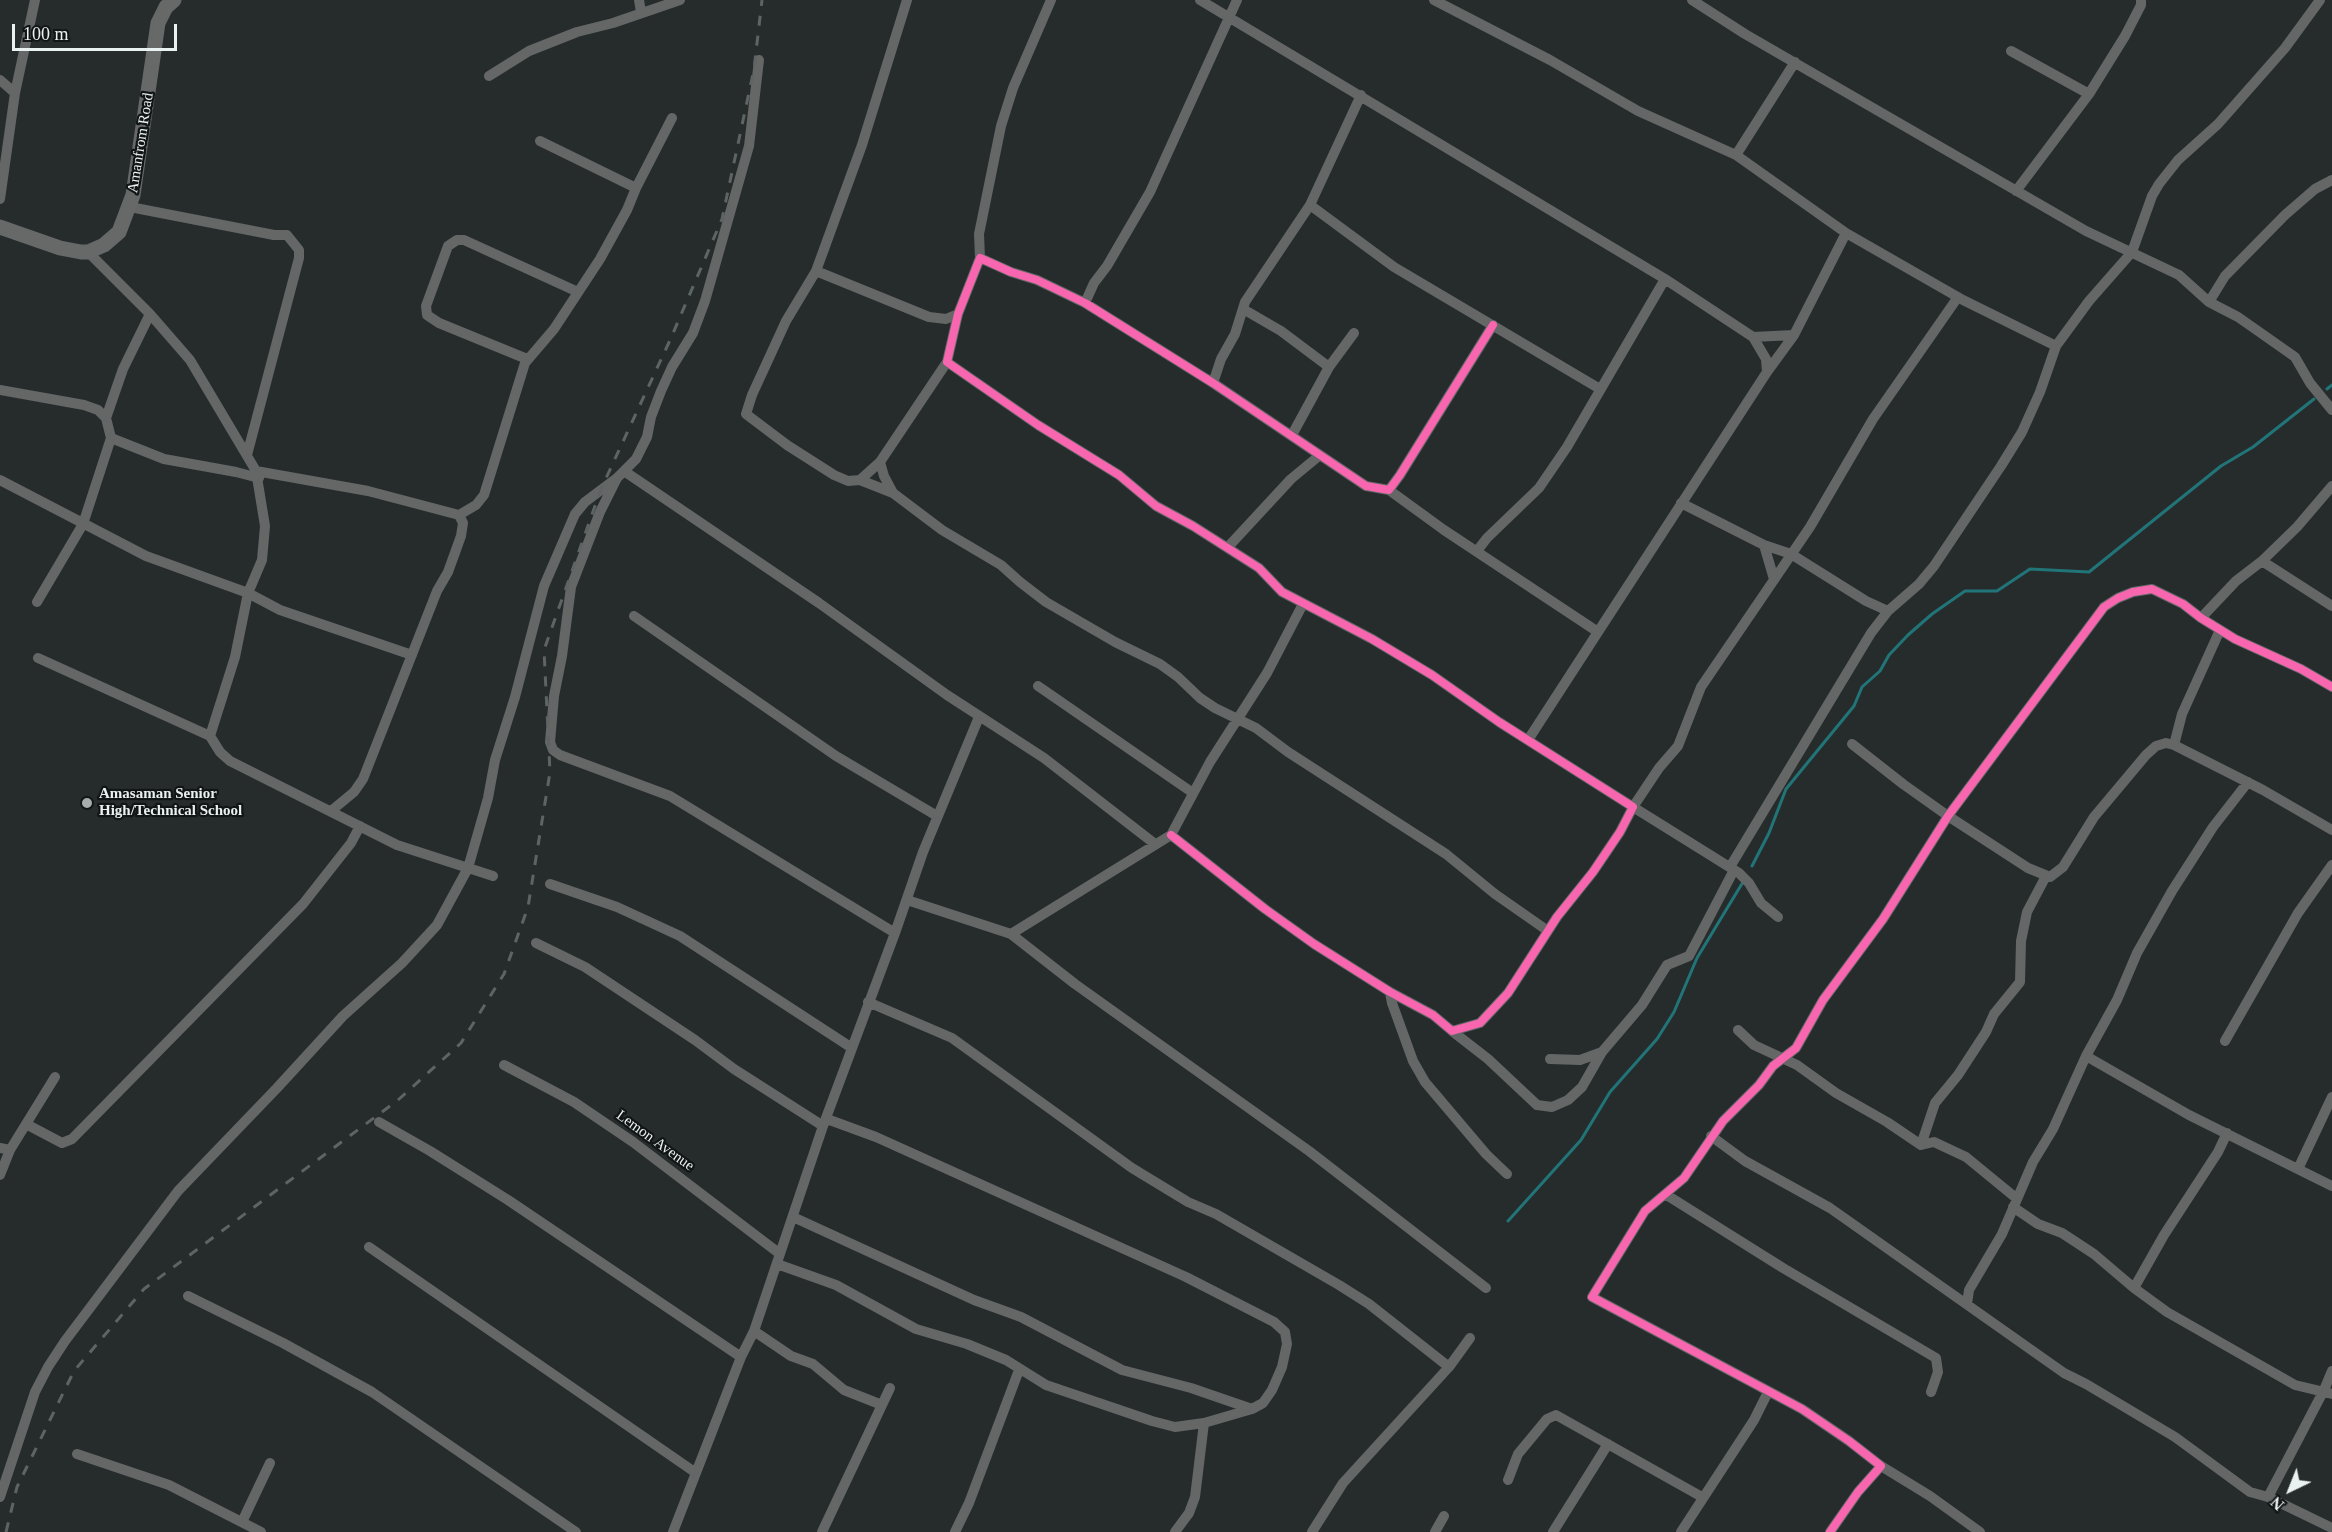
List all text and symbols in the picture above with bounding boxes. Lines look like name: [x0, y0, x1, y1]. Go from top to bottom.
scale bar: [15, 12, 180, 50]
text: 100 m: [23, 24, 69, 44]
street label: Amanfrom Road: [124, 92, 158, 194]
place label: Amasaman Senior High/Technical School: [99, 785, 242, 820]
marker: Amasaman Senior High/Technical School: [80, 796, 94, 810]
street label: Lemon Avenue: [613, 1107, 697, 1175]
north arrow: [2260, 1460, 2320, 1520]
text: N: [2267, 1493, 2287, 1514]

